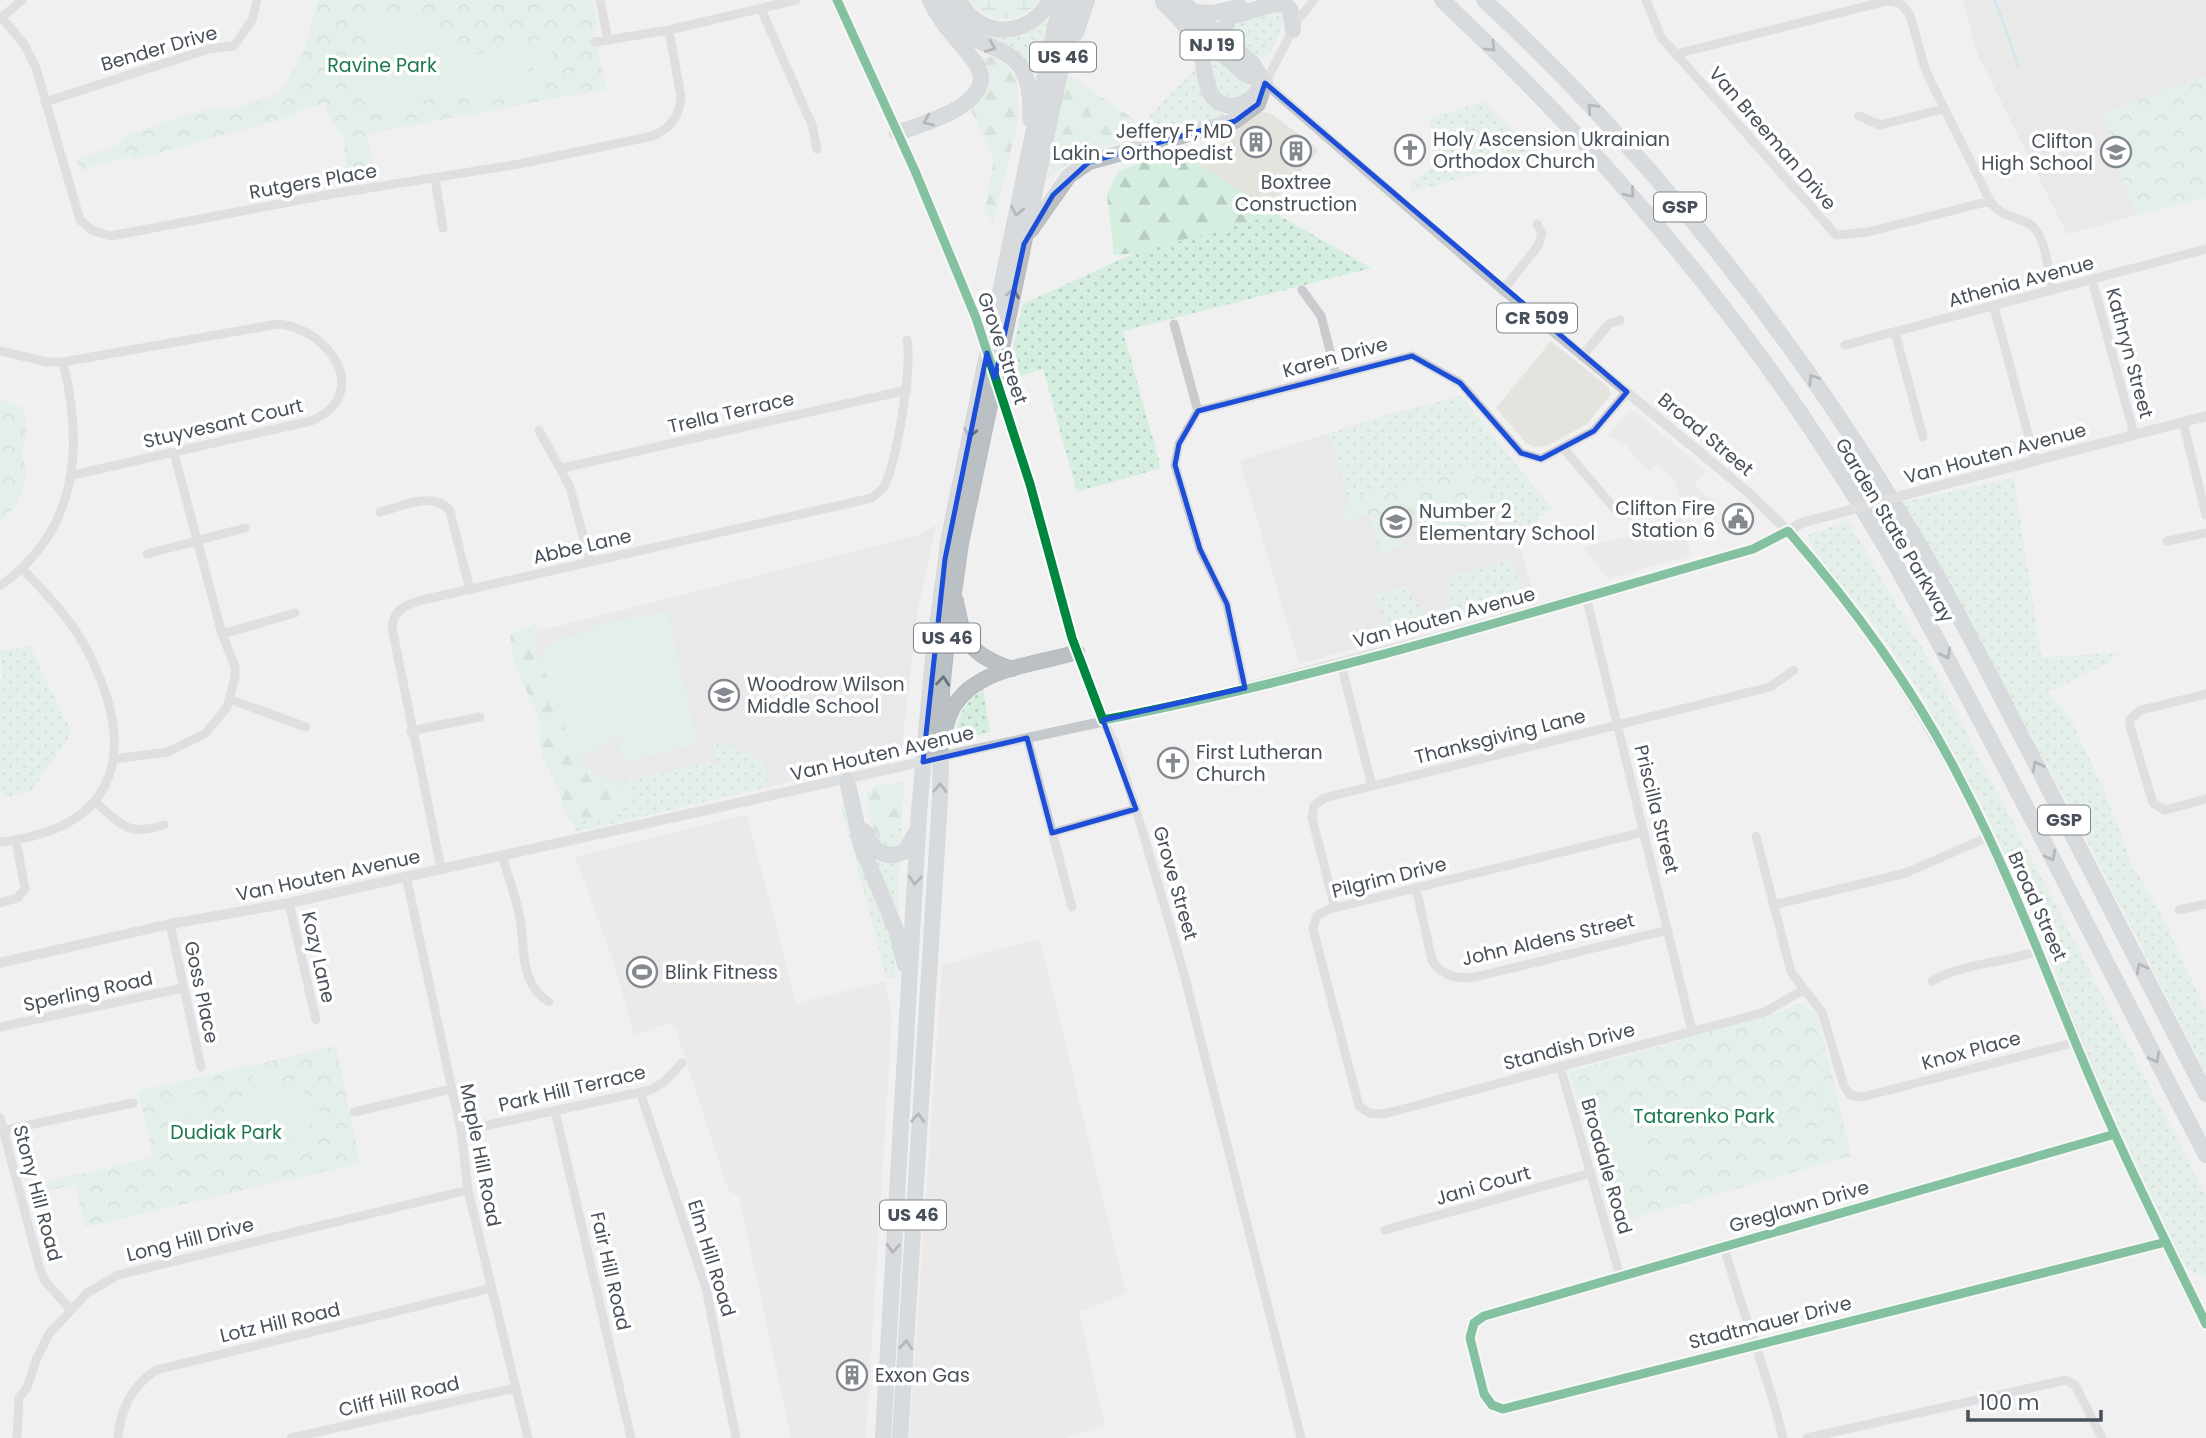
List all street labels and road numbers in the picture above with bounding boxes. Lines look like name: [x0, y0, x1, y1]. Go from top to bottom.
street label: Bender Drive: [98, 19, 221, 78]
road number: NJ 19: [1180, 31, 1244, 60]
road number: US 46: [1030, 42, 1096, 72]
street label: Van Breeman Drive: [1703, 61, 1843, 216]
street label: Rutgers Place: [247, 157, 379, 206]
road number: GSP: [1654, 192, 1706, 222]
street label: Athenia Avenue: [1945, 249, 2097, 314]
street label: Kathryn Street: [2099, 285, 2160, 421]
street label: Grove Street: [971, 288, 1034, 408]
road number: CR 509: [1497, 304, 1577, 332]
street label: Karen Drive: [1279, 330, 1391, 384]
street label: Trella Terrace: [665, 385, 797, 440]
street label: Broad Street: [1652, 386, 1759, 482]
street label: Stuyvesant Court: [141, 392, 306, 455]
street label: Van Houten Avenue: [1901, 416, 2089, 491]
street label: Garden State Parkway: [1829, 433, 1961, 628]
street label: Abbe Lane: [530, 522, 634, 571]
street label: Van Houten Avenue: [1350, 580, 1538, 655]
road number: US 46: [914, 624, 980, 652]
street label: Thanksgiving Lane: [1412, 702, 1588, 771]
street label: Van Houten Avenue: [788, 719, 977, 788]
street label: Priscilla Street: [1627, 742, 1686, 876]
road number: GSP: [2038, 806, 2090, 834]
street label: Grove Street: [1146, 823, 1205, 943]
street label: Van Houten Avenue: [234, 843, 423, 908]
street label: Broad Street: [2001, 847, 2074, 965]
street label: Pilgrim Drive: [1329, 850, 1449, 905]
street label: John Aldens Street: [1459, 906, 1637, 972]
street label: Kozy Lane: [295, 909, 342, 1005]
street label: Goss Place: [178, 939, 225, 1046]
street label: Sperling Road: [21, 965, 155, 1018]
street label: Standish Drive: [1500, 1016, 1638, 1077]
street label: Knox Place: [1919, 1024, 2024, 1077]
street label: Park Hill Terrace: [496, 1058, 648, 1119]
street label: Maple Hill Road: [453, 1081, 508, 1229]
street label: Broadale Road: [1574, 1095, 1639, 1237]
street label: Stony Hill Road: [6, 1122, 69, 1264]
street label: Jani Court: [1432, 1159, 1534, 1212]
street label: Greglawn Drive: [1726, 1174, 1872, 1239]
street label: Elm Hill Road: [681, 1196, 742, 1320]
road number: US 46: [880, 1200, 946, 1230]
street label: Fair Hill Road: [584, 1209, 637, 1333]
street label: Long Hill Drive: [124, 1211, 257, 1268]
street label: Stadtmauer Drive: [1686, 1289, 1854, 1356]
street label: Lotz Hill Road: [217, 1296, 343, 1349]
street label: Cliff Hill Road: [336, 1369, 462, 1424]

